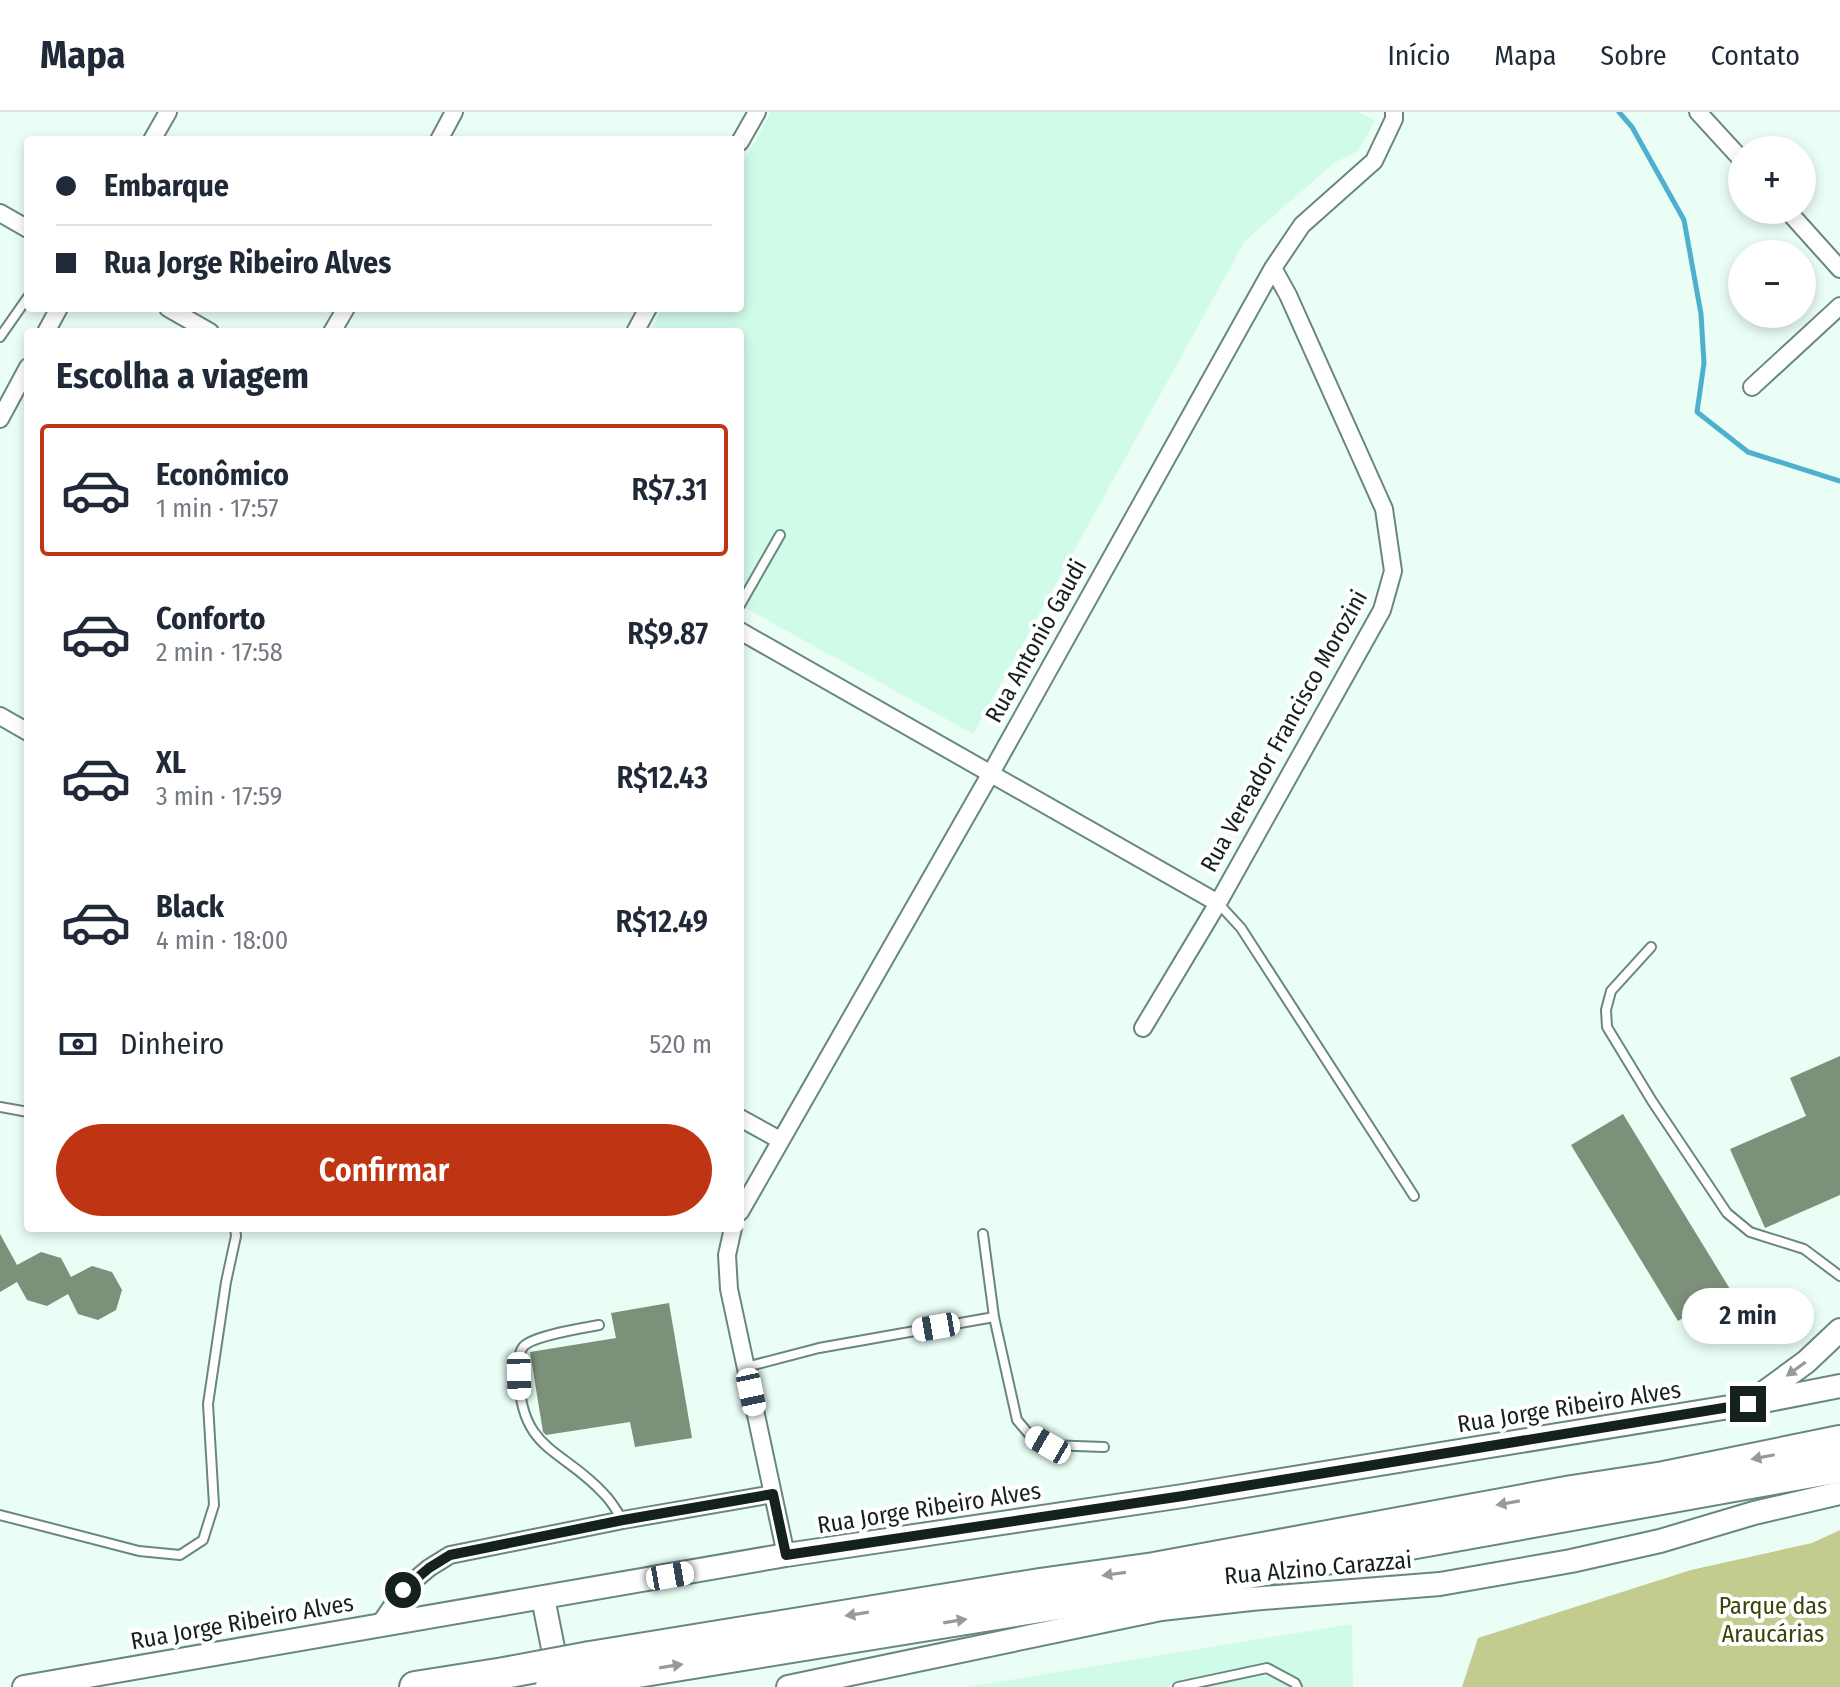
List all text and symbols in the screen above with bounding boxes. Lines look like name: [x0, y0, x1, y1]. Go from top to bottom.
text: Mapa: [40, 32, 125, 78]
text: Início: [1387, 39, 1450, 72]
text: Mapa: [1494, 39, 1556, 72]
text: Sobre: [1600, 39, 1667, 72]
text: Contato: [1711, 39, 1800, 72]
map controls: [1728, 136, 1816, 328]
button: +: [1728, 136, 1816, 224]
text: Embarque: [104, 168, 229, 204]
button: −: [1728, 240, 1816, 328]
text: Rua Jorge Ribeiro Alves: [104, 245, 391, 281]
text: Escolha a viagem: [56, 354, 309, 398]
icon: car: [60, 454, 132, 526]
text: Econômico: [156, 457, 289, 493]
text: R$7.31: [631, 472, 708, 508]
text: 1 min · 17:57: [156, 493, 278, 524]
street label: Rua Antonio Gaudi: [980, 554, 1092, 728]
street label: Rua Vereador Francisco Morozini: [1195, 585, 1373, 877]
icon: car: [60, 598, 132, 670]
text: Conforto: [156, 601, 265, 637]
text: R$9.87: [627, 616, 708, 652]
text: 2 min · 17:58: [156, 637, 283, 668]
icon: car: [60, 742, 132, 814]
text: XL: [156, 745, 186, 781]
text: R$12.43: [616, 760, 708, 796]
text: 3 min · 17:59: [156, 781, 282, 812]
icon: car: [60, 886, 132, 958]
text: Black: [156, 889, 224, 925]
text: R$12.49: [615, 904, 708, 940]
text: 4 min · 18:00: [156, 925, 288, 956]
icon: cash: [56, 1022, 100, 1066]
text: Dinheiro: [120, 1026, 224, 1062]
text: 520 m: [649, 1029, 712, 1060]
button: Confirmar: [56, 1124, 712, 1216]
callout: 2 min: [1682, 1288, 1814, 1344]
text: 2 min: [1719, 1300, 1777, 1331]
car: [910, 1311, 962, 1343]
car: [507, 1352, 531, 1400]
one-way arrow: [1785, 1361, 1806, 1376]
car: [734, 1366, 768, 1418]
street label: Rua Jorge Ribeiro Alves: [1455, 1376, 1683, 1438]
route end: [1730, 1386, 1766, 1422]
car: [1021, 1423, 1075, 1467]
one-way arrow: [1751, 1451, 1776, 1463]
street label: Rua Jorge Ribeiro Alves: [815, 1477, 1043, 1539]
one-way arrow: [1495, 1497, 1520, 1509]
street label: Rua Alzino Carazzai: [1223, 1546, 1413, 1590]
car: [644, 1560, 696, 1592]
one-way arrow: [1101, 1568, 1126, 1581]
route start: [385, 1572, 421, 1608]
street label: Rua Jorge Ribeiro Alves: [128, 1589, 356, 1655]
park label: Parque das Araucárias: [1719, 1592, 1827, 1648]
one-way arrow: [844, 1608, 869, 1621]
one-way arrow: [943, 1614, 968, 1627]
one-way arrow: [658, 1660, 683, 1672]

